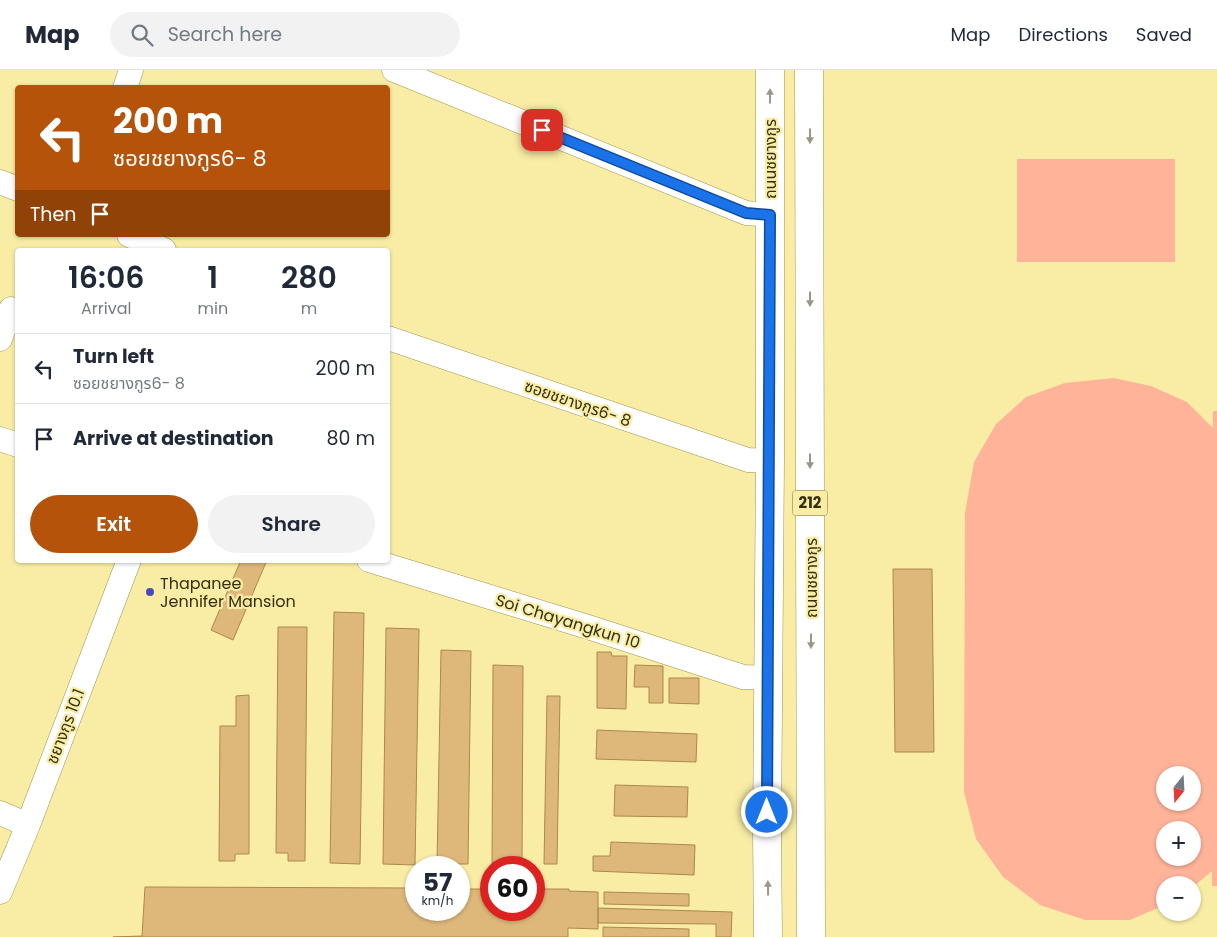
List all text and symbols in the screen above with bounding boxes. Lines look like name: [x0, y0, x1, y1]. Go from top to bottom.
search box: [110, 12, 460, 57]
text: Map: [25, 18, 80, 51]
icon: search: [128, 21, 156, 49]
text: Search here: [168, 21, 282, 48]
text: Map: [951, 22, 990, 47]
text: Directions: [1018, 22, 1108, 47]
text: Saved: [1136, 22, 1192, 47]
one-way arrow: [766, 88, 774, 104]
text: 200 m: [113, 96, 223, 145]
icon: left: [30, 105, 95, 170]
pin: [521, 109, 563, 151]
icon: arrive: [528, 116, 556, 144]
street label: ถนนชยางกูร: [759, 119, 782, 199]
one-way arrow: [806, 128, 814, 144]
text: ซอยชยางกูร6- 8: [113, 143, 267, 174]
icon: arrive: [86, 200, 114, 228]
text: Then: [30, 201, 76, 228]
text: 16:06: [68, 256, 145, 299]
text: 1: [207, 256, 218, 299]
text: 280: [281, 256, 337, 299]
one-way arrow: [806, 291, 814, 307]
text: Arrival: [81, 297, 131, 320]
text: min: [197, 297, 228, 320]
text: m: [301, 297, 317, 320]
text: Turn left: [73, 343, 154, 370]
icon: left: [30, 355, 58, 383]
text: 200 m: [316, 355, 375, 382]
text: ซอยชยางกูร6- 8: [73, 372, 185, 395]
street label: ซอยชยางกูร6- 8: [521, 374, 634, 433]
icon: arrive: [30, 425, 58, 453]
text: Arrive at destination: [73, 425, 274, 452]
text: 80 m: [326, 425, 375, 452]
one-way arrow: [806, 453, 814, 469]
road number: 212: [792, 490, 828, 516]
button: Exit: [30, 495, 198, 553]
button: Share: [208, 495, 375, 553]
street label: ถนนชยางกูร: [800, 538, 823, 618]
place label: Thapanee Jennifer Mansion: [160, 572, 296, 613]
marker: Thapanee Jennifer Mansion: [144, 586, 156, 598]
street label: Soi Chayangkun 10: [493, 589, 643, 654]
one-way arrow: [807, 633, 815, 649]
street label: ชยางกูร 10.1: [41, 685, 90, 767]
north arrow: [1156, 766, 1201, 811]
map controls: [1156, 766, 1201, 921]
position arrow: [740, 785, 792, 837]
button: +: [1156, 821, 1201, 866]
speed limit sign: 60: [480, 856, 545, 921]
text: 57: [423, 865, 452, 900]
button: −: [1156, 876, 1201, 921]
one-way arrow: [763, 880, 771, 896]
text: km/h: [422, 892, 453, 909]

